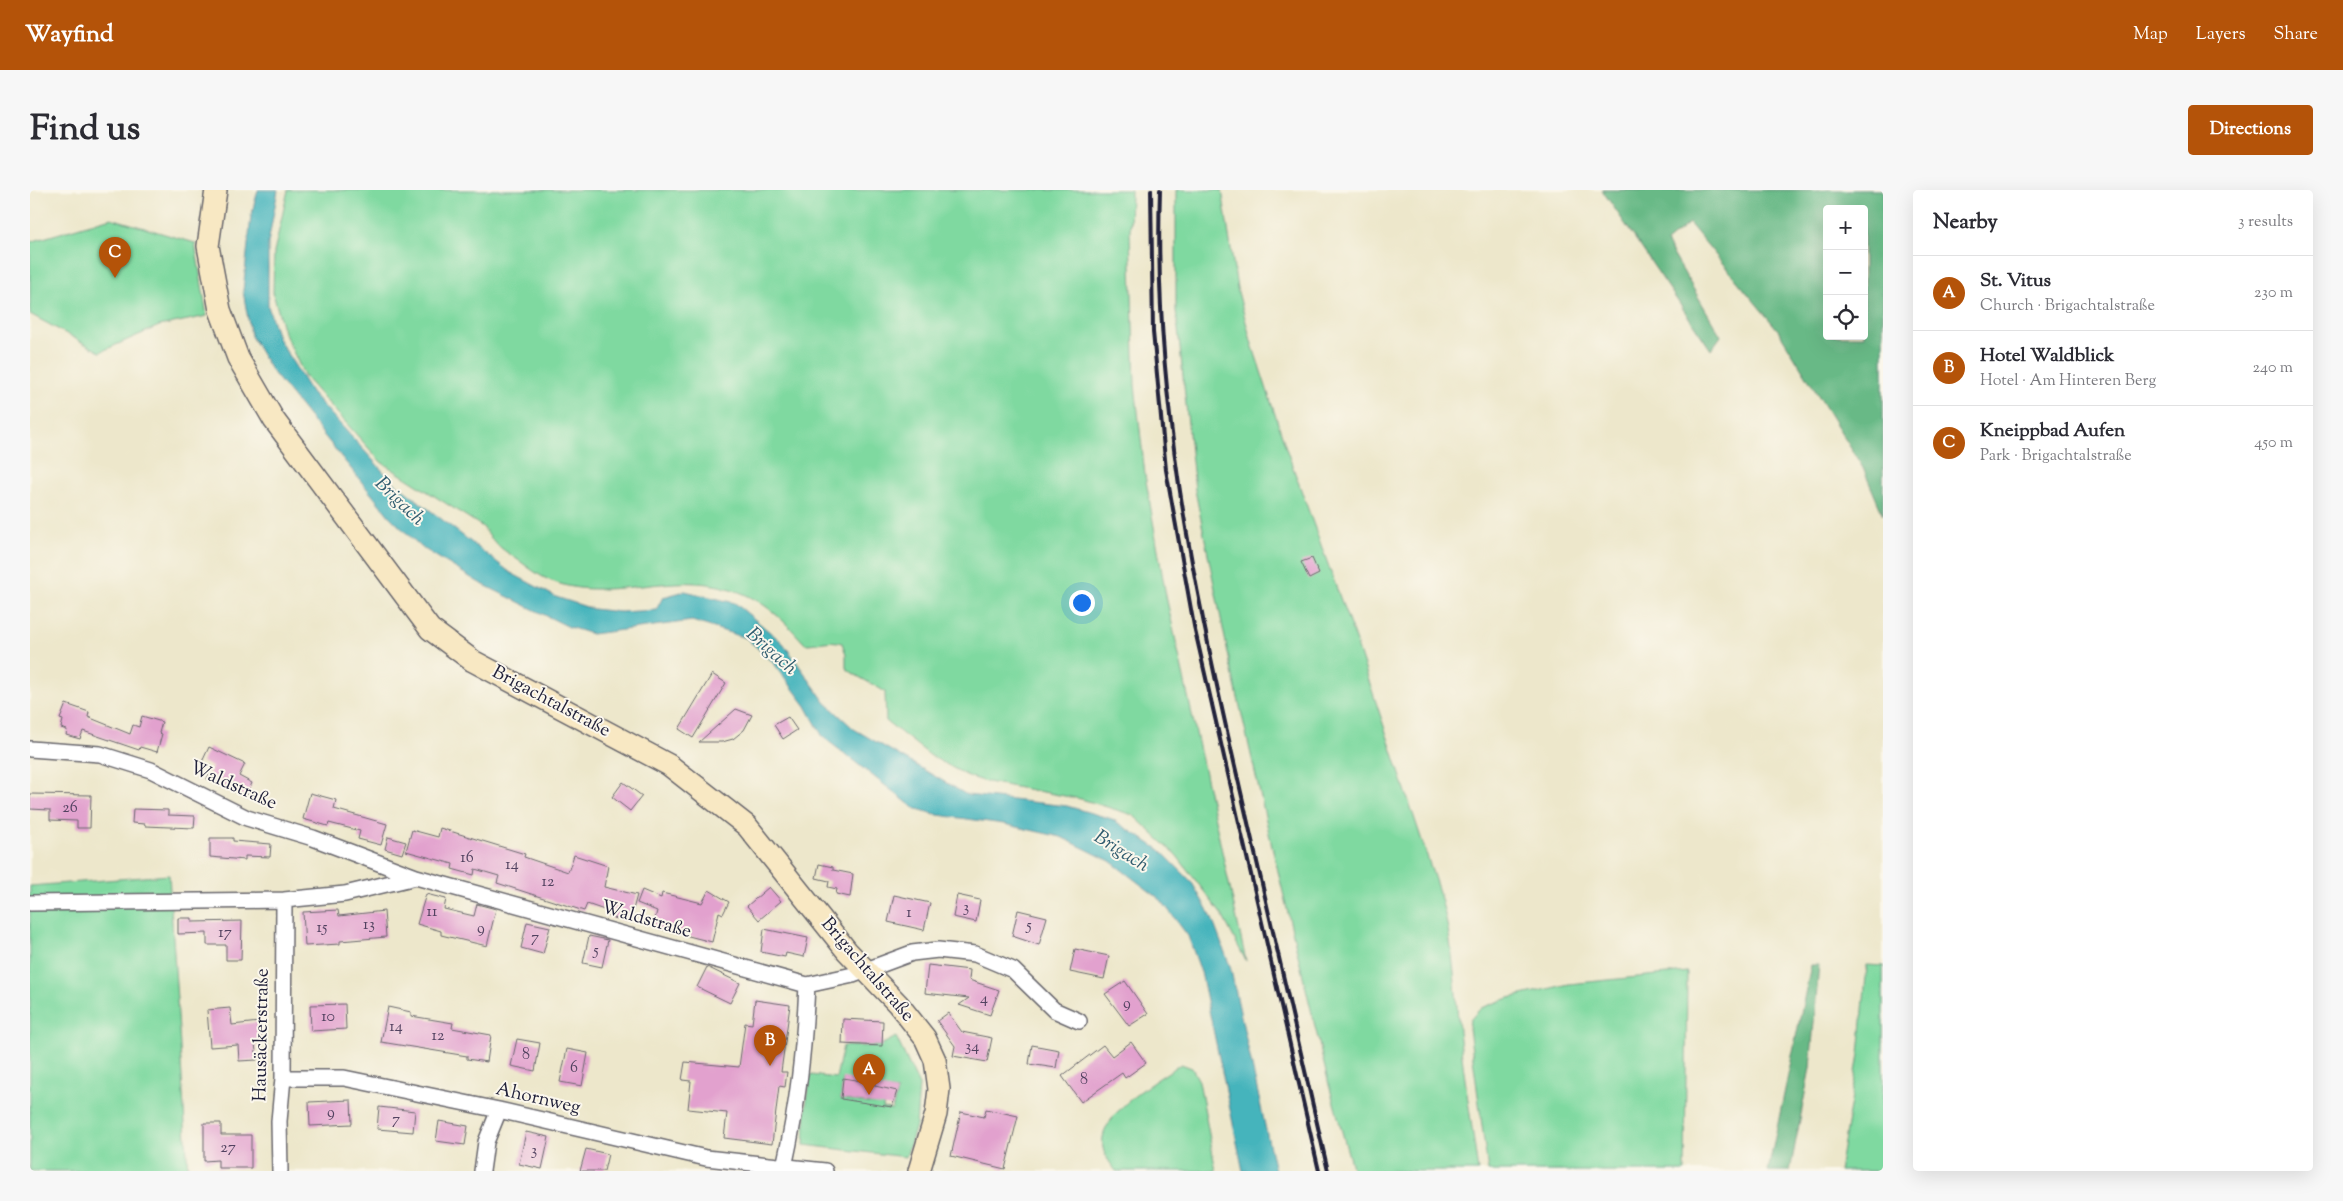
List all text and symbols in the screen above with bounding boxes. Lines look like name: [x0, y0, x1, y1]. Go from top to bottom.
text: Wayfind: [25, 18, 113, 52]
text: Map: [2133, 22, 2168, 48]
text: Layers: [2196, 22, 2246, 48]
text: Share: [2274, 22, 2318, 48]
text: Find us: [30, 105, 140, 156]
button: Directions: [2188, 105, 2313, 155]
map controls: [1823, 205, 1868, 340]
button: +: [1823, 205, 1868, 250]
text: Nearby: [1933, 208, 1998, 238]
text: 3 results: [2238, 211, 2293, 234]
pin: C: [99, 237, 131, 278]
button: −: [1823, 250, 1868, 295]
text: St. Vitus: [1980, 268, 2051, 295]
text: A: [1943, 282, 1956, 305]
text: 230 m: [2254, 282, 2293, 305]
button: locate: [1823, 295, 1868, 340]
text: Church · Brigachtalstraße: [1980, 295, 2155, 318]
text: Hotel Waldblick: [1980, 343, 2114, 370]
text: B: [1944, 357, 1954, 380]
text: 240 m: [2252, 357, 2293, 380]
text: Hotel · Am Hinteren Berg: [1980, 370, 2156, 393]
text: Kneippbad Aufen: [1980, 418, 2125, 445]
text: C: [1943, 432, 1955, 455]
text: 450 m: [2254, 432, 2293, 455]
text: Park · Brigachtalstraße: [1980, 445, 2132, 468]
water label: Brigach: [367, 471, 431, 534]
your location: [1069, 590, 1095, 616]
water label: Brigach: [739, 621, 803, 683]
street label: Brigachtalstraße: [487, 659, 615, 745]
street label: Waldstraße: [185, 755, 281, 817]
house number: 26: [62, 797, 78, 820]
water label: Brigach: [1088, 824, 1155, 880]
house number: 16: [460, 847, 474, 870]
house number: 14: [505, 854, 519, 877]
house number: 12: [542, 871, 555, 894]
street label: Waldstraße: [597, 894, 695, 946]
house number: 3: [963, 897, 969, 920]
house number: 11: [427, 901, 438, 924]
house number: 1: [906, 902, 912, 925]
street label: Brigachtalstraße: [814, 912, 920, 1028]
house number: 13: [363, 914, 375, 937]
house number: 5: [1025, 915, 1032, 938]
house number: 15: [317, 917, 328, 940]
house number: 9: [477, 918, 485, 941]
house number: 17: [218, 922, 232, 945]
house number: 7: [531, 927, 539, 950]
house number: 5: [592, 940, 599, 963]
street label: Hausäckerstraße: [247, 968, 277, 1102]
house number: 4: [980, 988, 988, 1011]
house number: 9: [1123, 993, 1131, 1016]
house number: 10: [321, 1006, 335, 1029]
house number: 14: [389, 1016, 403, 1039]
house number: 12: [432, 1025, 445, 1048]
pin: B: [754, 1025, 786, 1066]
house number: 34: [965, 1036, 979, 1059]
house number: 8: [522, 1044, 530, 1067]
pin: A: [853, 1054, 885, 1095]
house number: 6: [570, 1057, 578, 1080]
house number: 8: [1080, 1069, 1088, 1092]
street label: Ahornweg: [493, 1076, 583, 1122]
house number: 9: [327, 1102, 335, 1125]
house number: 7: [392, 1109, 400, 1132]
house number: 27: [220, 1137, 236, 1160]
house number: 3: [531, 1140, 537, 1163]

